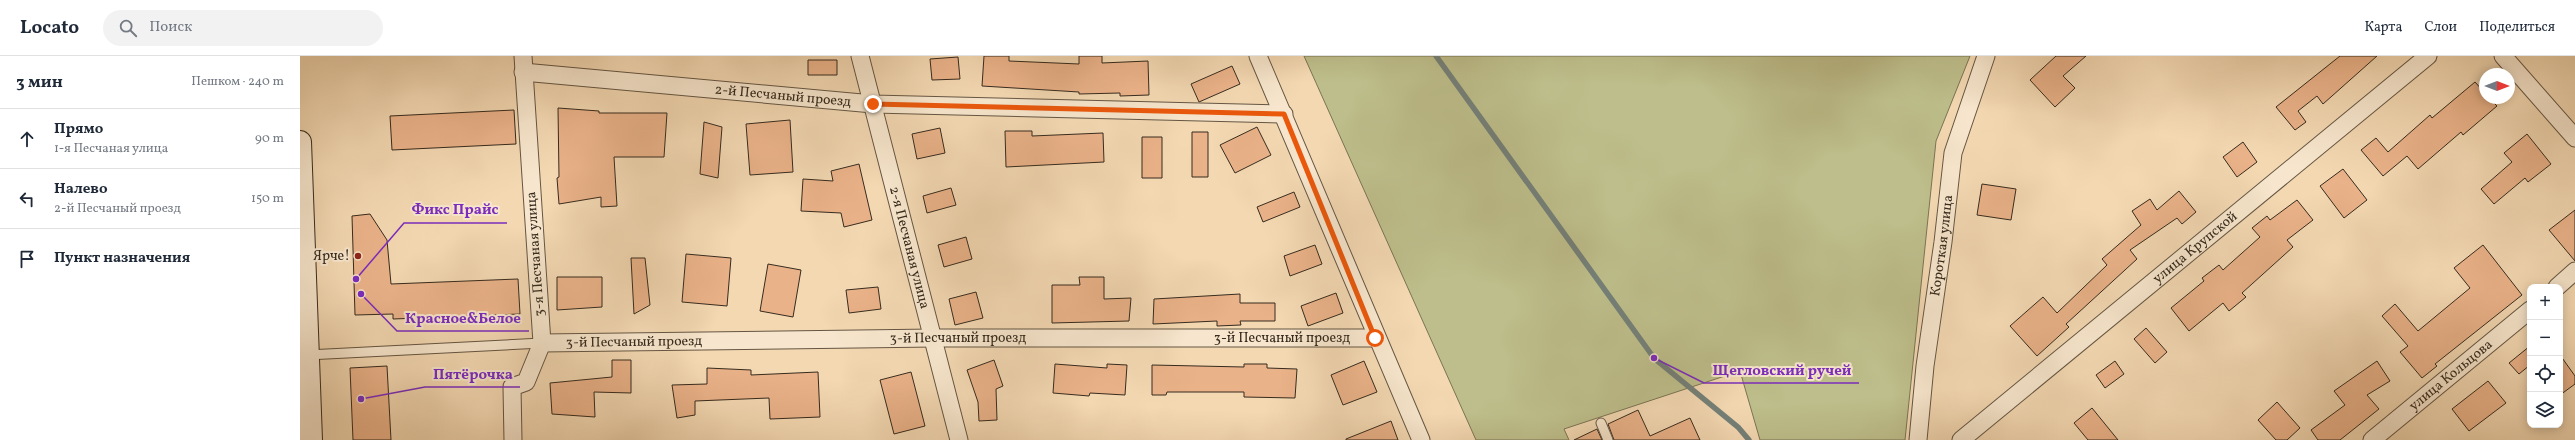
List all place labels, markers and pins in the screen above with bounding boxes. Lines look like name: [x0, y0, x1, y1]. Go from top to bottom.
callout: Фикс Прайс: [404, 196, 507, 223]
place label: Ярче!: [313, 247, 350, 266]
marker: Ярче!: [353, 251, 363, 261]
callout: Красное&Белое: [397, 304, 529, 331]
callout: Щегловский ручей: [1704, 356, 1859, 383]
callout: Пятёрочка: [425, 360, 520, 387]

